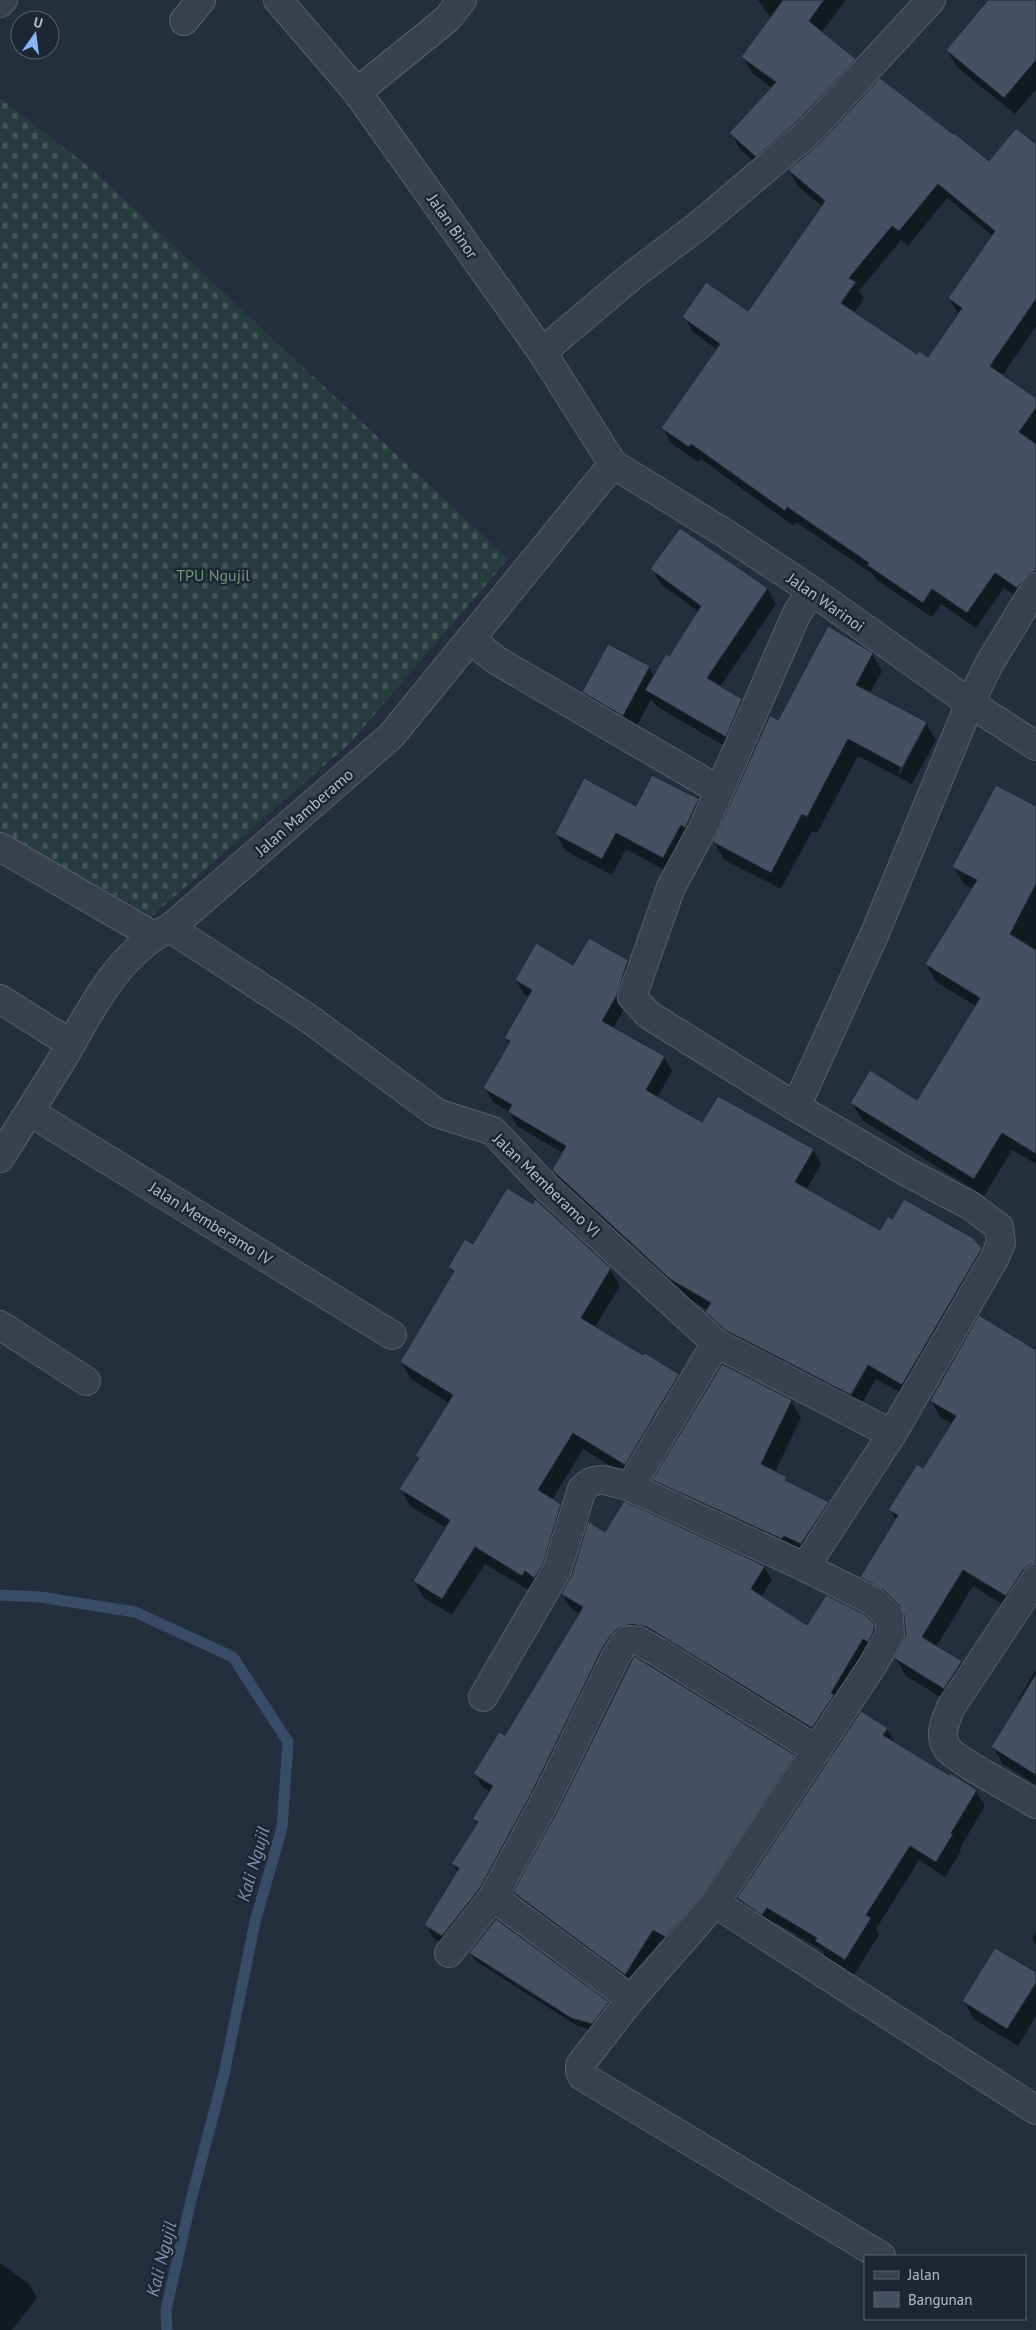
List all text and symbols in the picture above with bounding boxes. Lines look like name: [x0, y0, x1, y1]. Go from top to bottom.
north arrow: [10, 10, 60, 60]
text: U: [32, 13, 45, 32]
street label: Jalan Binor: [423, 189, 483, 263]
park label: TPU Ngujil: [176, 565, 250, 585]
street label: Jalan Warinoi: [783, 567, 869, 636]
street label: Jalan Mamberamo: [250, 764, 357, 861]
street label: Jalan Memberamo VI: [489, 1128, 605, 1241]
street label: Jalan Memberamo IV: [145, 1176, 277, 1270]
water label: Kali Ngujil: [231, 1824, 275, 1904]
water label: Kali Ngujil: [141, 2219, 181, 2299]
legend: [864, 2255, 1026, 2320]
text: Jalan: [907, 2265, 940, 2284]
text: Bangunan: [908, 2290, 972, 2309]

